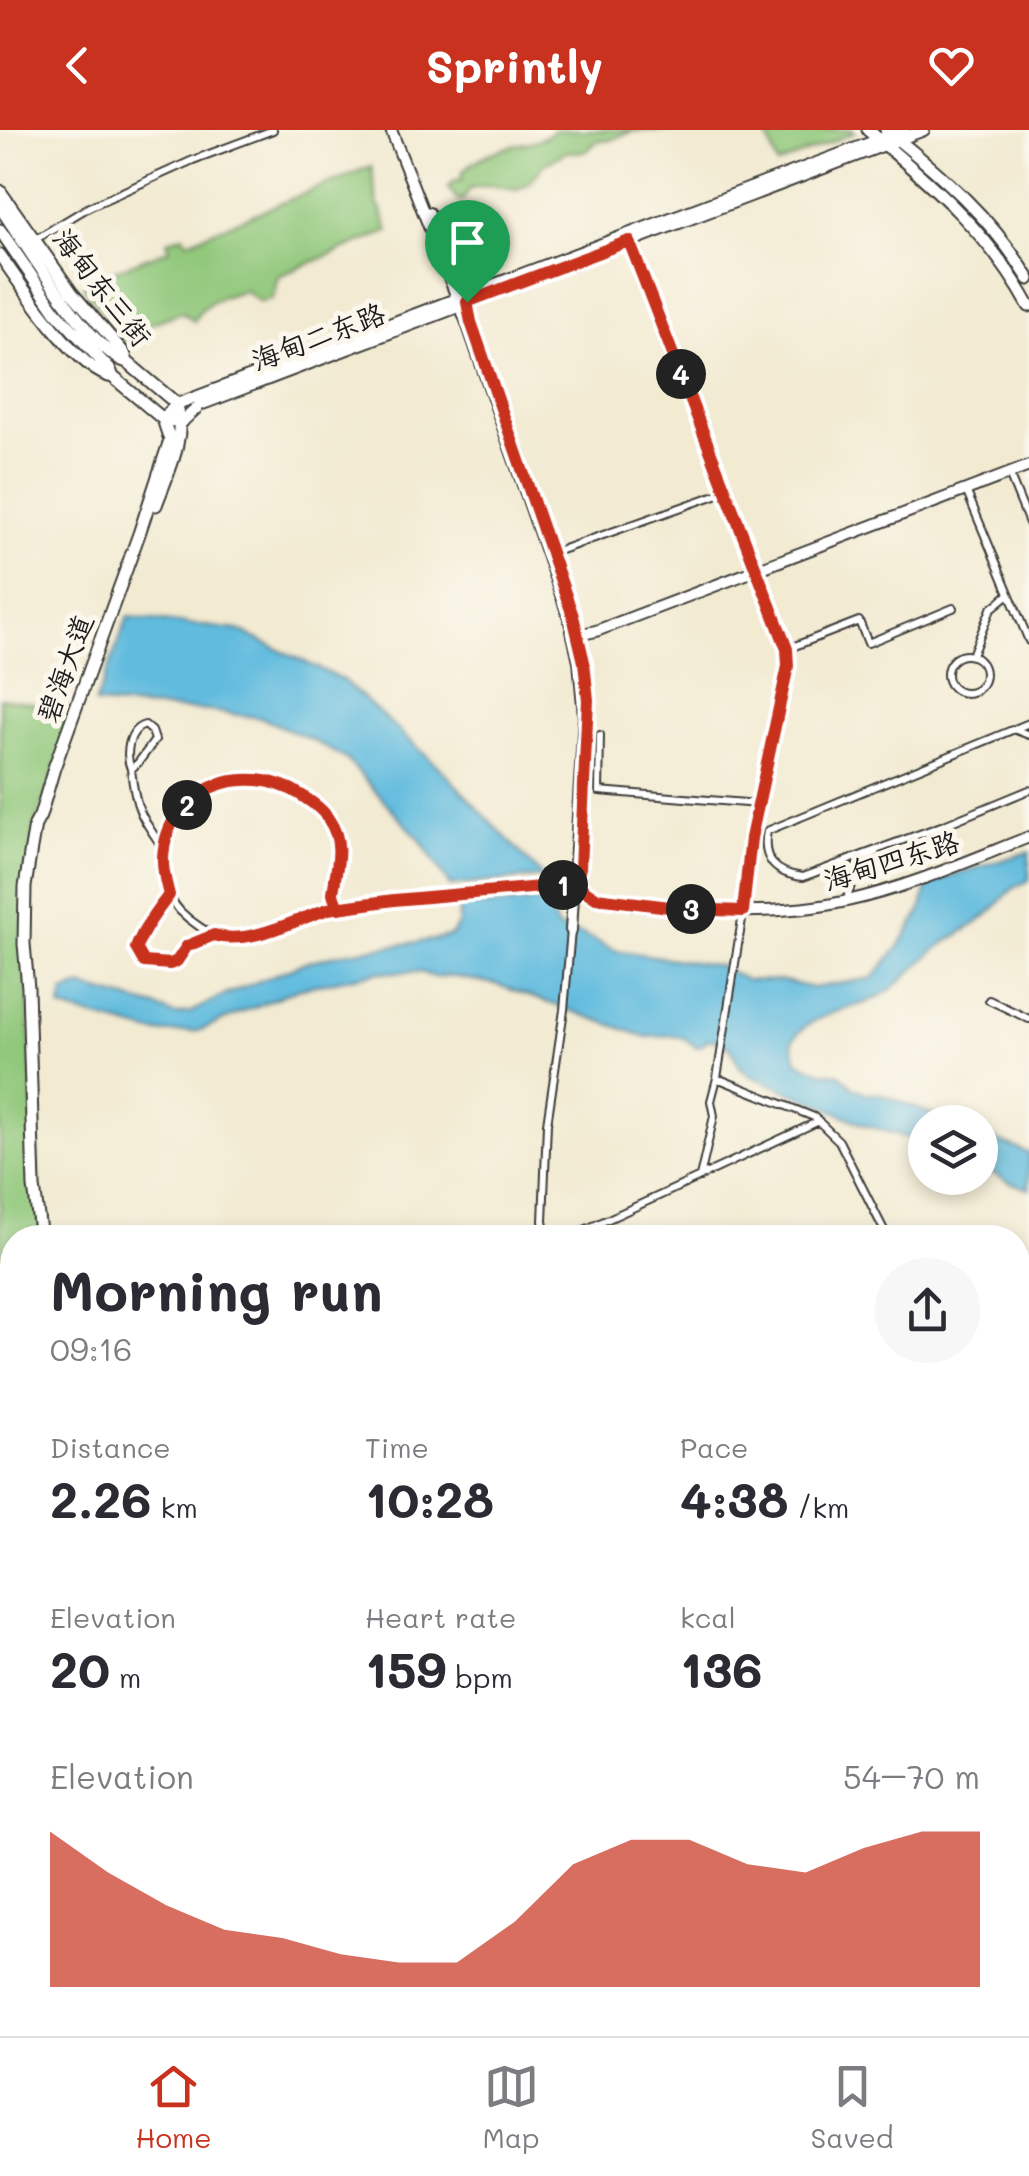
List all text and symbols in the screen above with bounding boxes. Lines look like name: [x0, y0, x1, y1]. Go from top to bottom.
text: Sprintly: [426, 36, 603, 94]
icon: back: [50, 38, 105, 93]
icon: heart: [924, 38, 979, 93]
pin: [425, 200, 510, 303]
icon: arrive: [440, 215, 495, 270]
street label: 海甸东三街: [46, 221, 160, 353]
street label: 海甸二东路: [246, 294, 390, 378]
pin: 4: [656, 349, 706, 399]
text: 4: [672, 356, 690, 392]
street label: 碧海大道: [28, 609, 100, 727]
pin: 2: [162, 780, 212, 830]
text: 2: [179, 787, 195, 823]
street label: 海甸四东路: [819, 822, 963, 898]
pin: 1: [538, 860, 588, 910]
text: 1: [557, 867, 569, 903]
pin: 3: [666, 884, 716, 934]
text: 3: [683, 891, 699, 927]
map controls: [908, 1105, 998, 1195]
button: layers: [908, 1105, 998, 1195]
text: Morning run: [50, 1253, 383, 1325]
button: share: [875, 1258, 980, 1363]
text: 09:16: [50, 1327, 132, 1369]
text: Distance: [50, 1429, 171, 1465]
text: Time: [365, 1429, 429, 1465]
text: Pace: [680, 1429, 748, 1465]
text: 2.26: [50, 1465, 152, 1531]
text: 10:28: [365, 1465, 494, 1531]
text: 4:38: [680, 1465, 789, 1531]
text: km: [152, 1489, 198, 1525]
text: /km: [789, 1489, 849, 1525]
text: Elevation: [50, 1599, 176, 1635]
text: Heart rate: [365, 1599, 516, 1635]
text: kcal: [680, 1599, 736, 1635]
text: 20: [50, 1635, 110, 1701]
text: 159: [365, 1635, 446, 1701]
text: 136: [680, 1635, 762, 1701]
text: m: [110, 1659, 141, 1695]
text: bpm: [446, 1659, 513, 1695]
text: Elevation: [50, 1755, 194, 1797]
text: 54–70 m: [843, 1755, 980, 1797]
tab: Home: [135, 2059, 212, 2155]
tab: Map: [483, 2059, 540, 2155]
tab: Saved: [810, 2059, 894, 2155]

